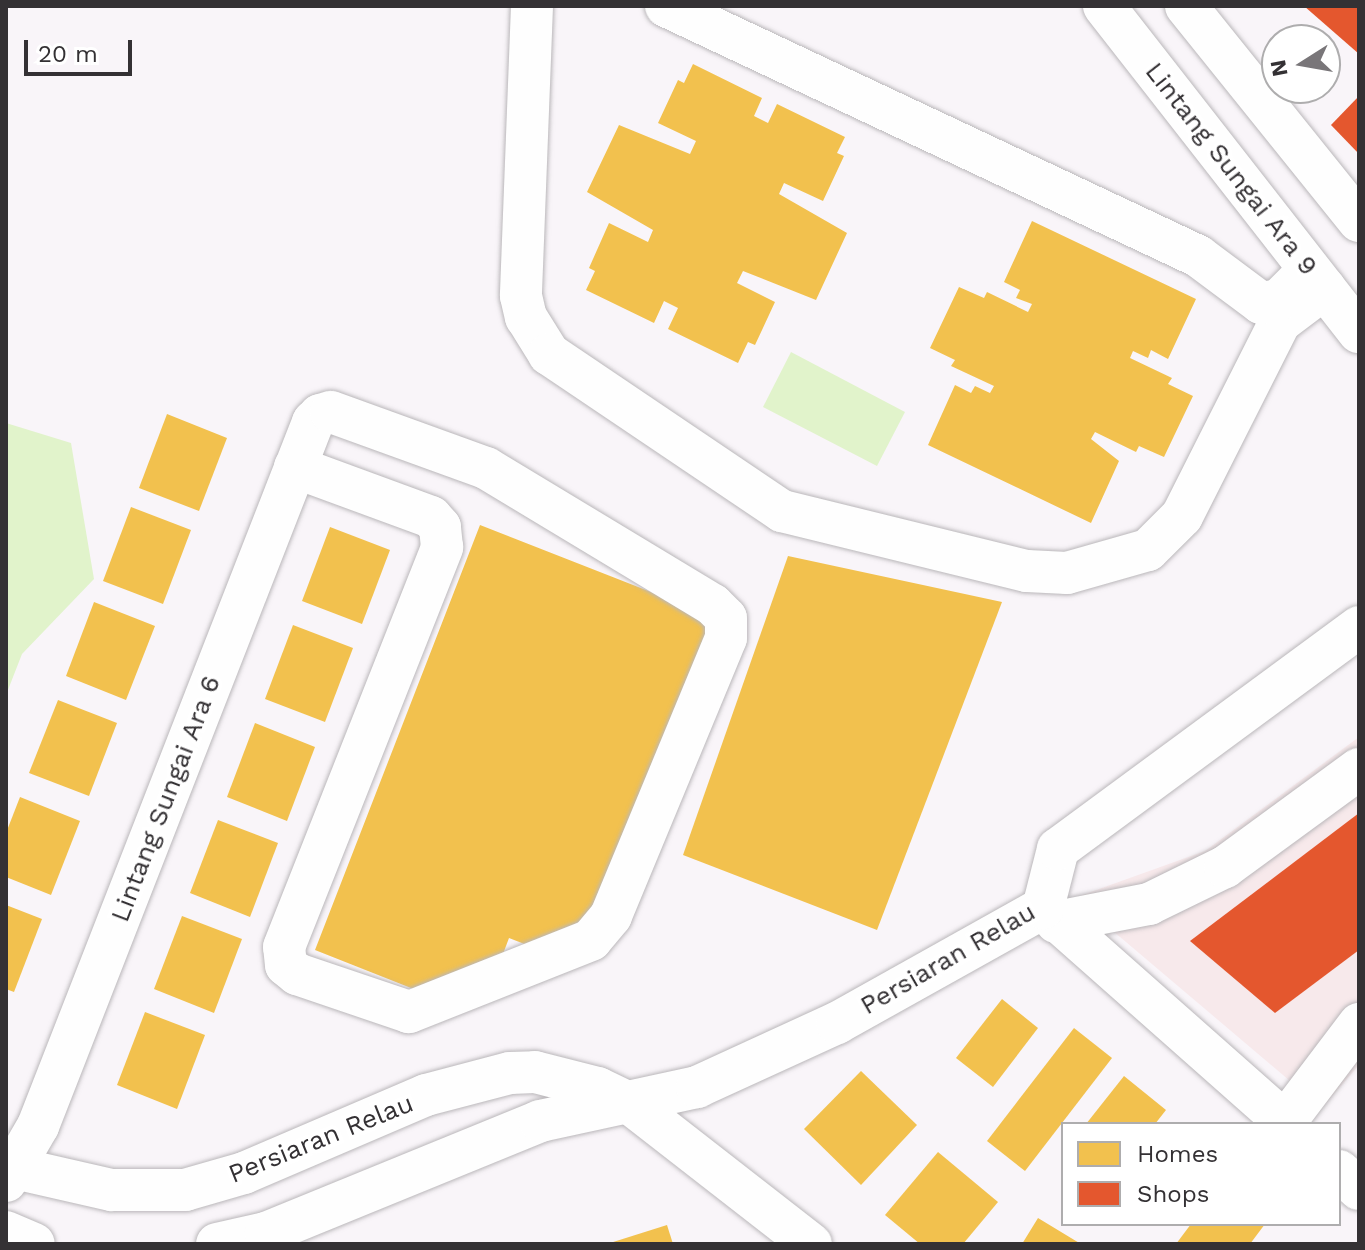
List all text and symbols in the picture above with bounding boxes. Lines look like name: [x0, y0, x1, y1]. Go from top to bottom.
scale bar: [28, 24, 136, 74]
north arrow: [1261, 24, 1341, 104]
text: 20 m: [38, 40, 98, 68]
street label: Lintang Sungai Ara 9: [1138, 56, 1324, 282]
text: N: [1265, 58, 1293, 79]
street label: Lintang Sungai Ara 6: [104, 671, 228, 927]
street label: Persiaran Relau: [855, 896, 1041, 1022]
street label: Persiaran Relau: [224, 1088, 418, 1190]
legend: [1061, 1122, 1341, 1226]
text: Homes: [1137, 1140, 1218, 1168]
text: Shops: [1137, 1180, 1209, 1208]

